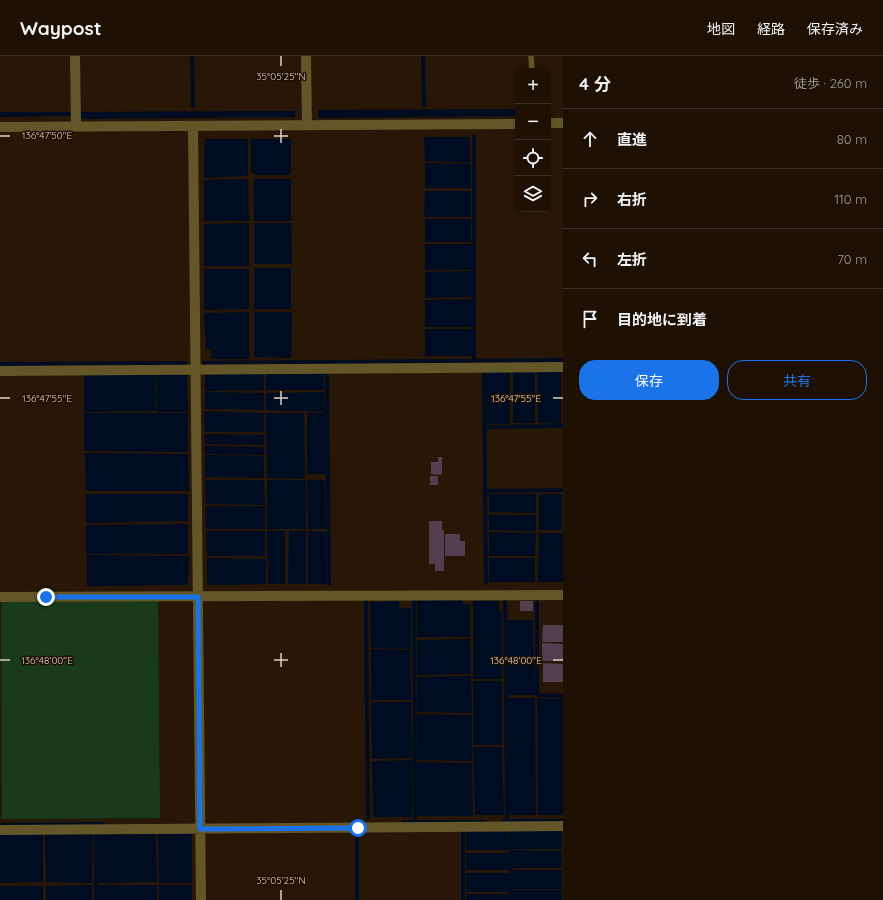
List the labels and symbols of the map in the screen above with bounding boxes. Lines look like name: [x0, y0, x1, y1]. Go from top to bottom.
text: 35°05'25"N: [256, 70, 306, 83]
text: 136°47'50"E: [22, 129, 73, 142]
text: 136°47'55"E: [22, 392, 72, 405]
text: 136°47'55"E: [491, 392, 541, 405]
route end: [37, 588, 55, 606]
text: 136°48'00"E: [21, 654, 73, 667]
text: 136°48'00"E: [490, 654, 542, 667]
route start: [349, 819, 367, 837]
text: 35°05'25"N: [256, 874, 306, 887]

